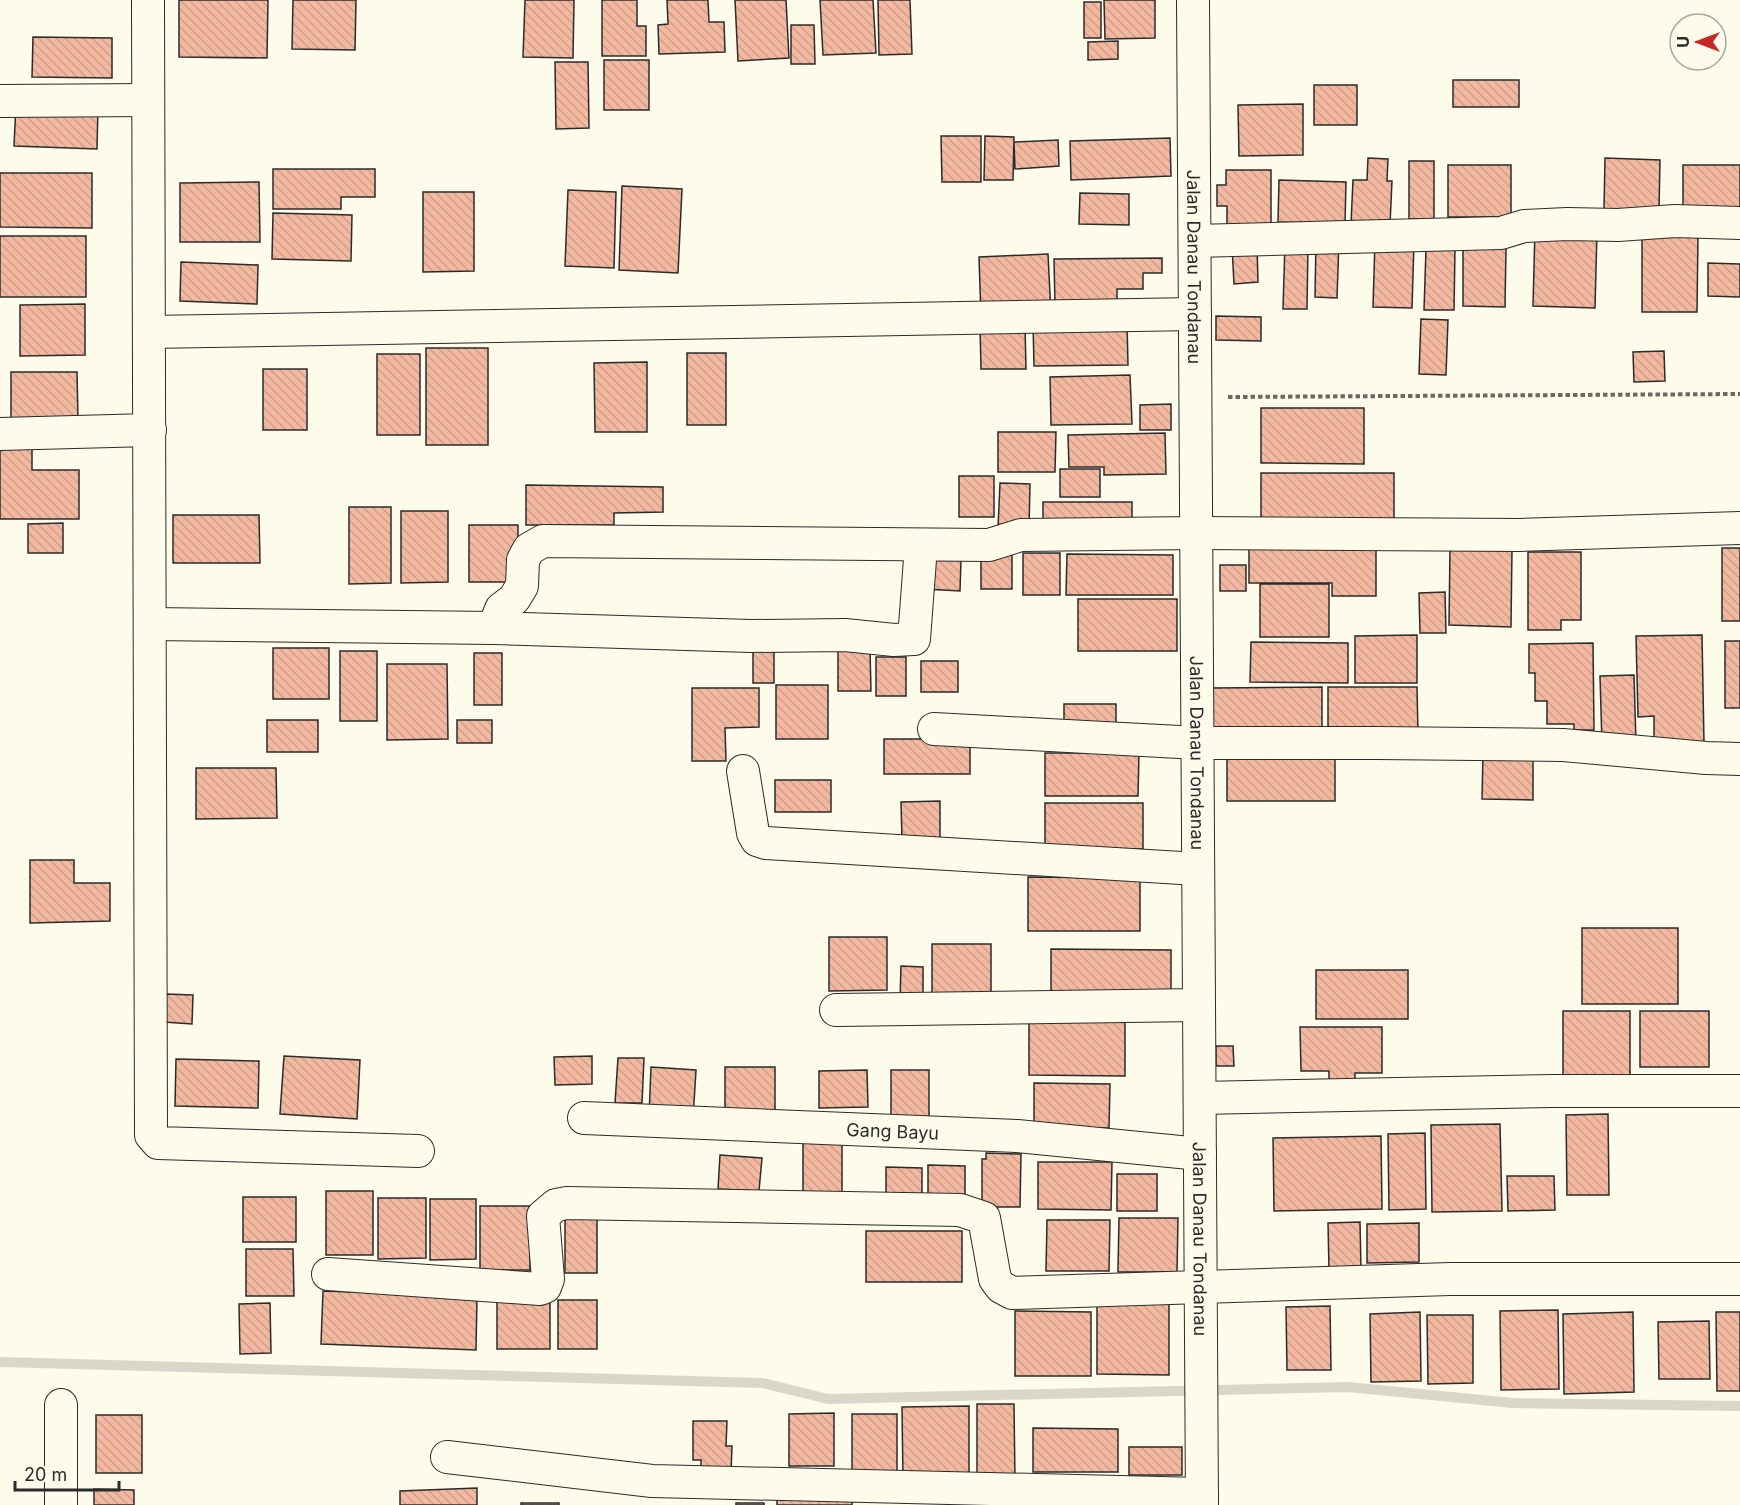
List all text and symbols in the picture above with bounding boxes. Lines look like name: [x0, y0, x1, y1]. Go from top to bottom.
north arrow: [1668, 12, 1728, 72]
text: U: [1673, 36, 1693, 48]
street label: Jalan Danau Tondanau: [1184, 170, 1206, 364]
street label: Jalan Danau Tondanau: [1186, 656, 1209, 850]
street label: Gang Bayu: [846, 1118, 939, 1143]
street label: Jalan Danau Tondanau: [1189, 1142, 1211, 1336]
scale bar: [15, 1454, 118, 1492]
text: 20 m: [24, 1464, 67, 1485]

